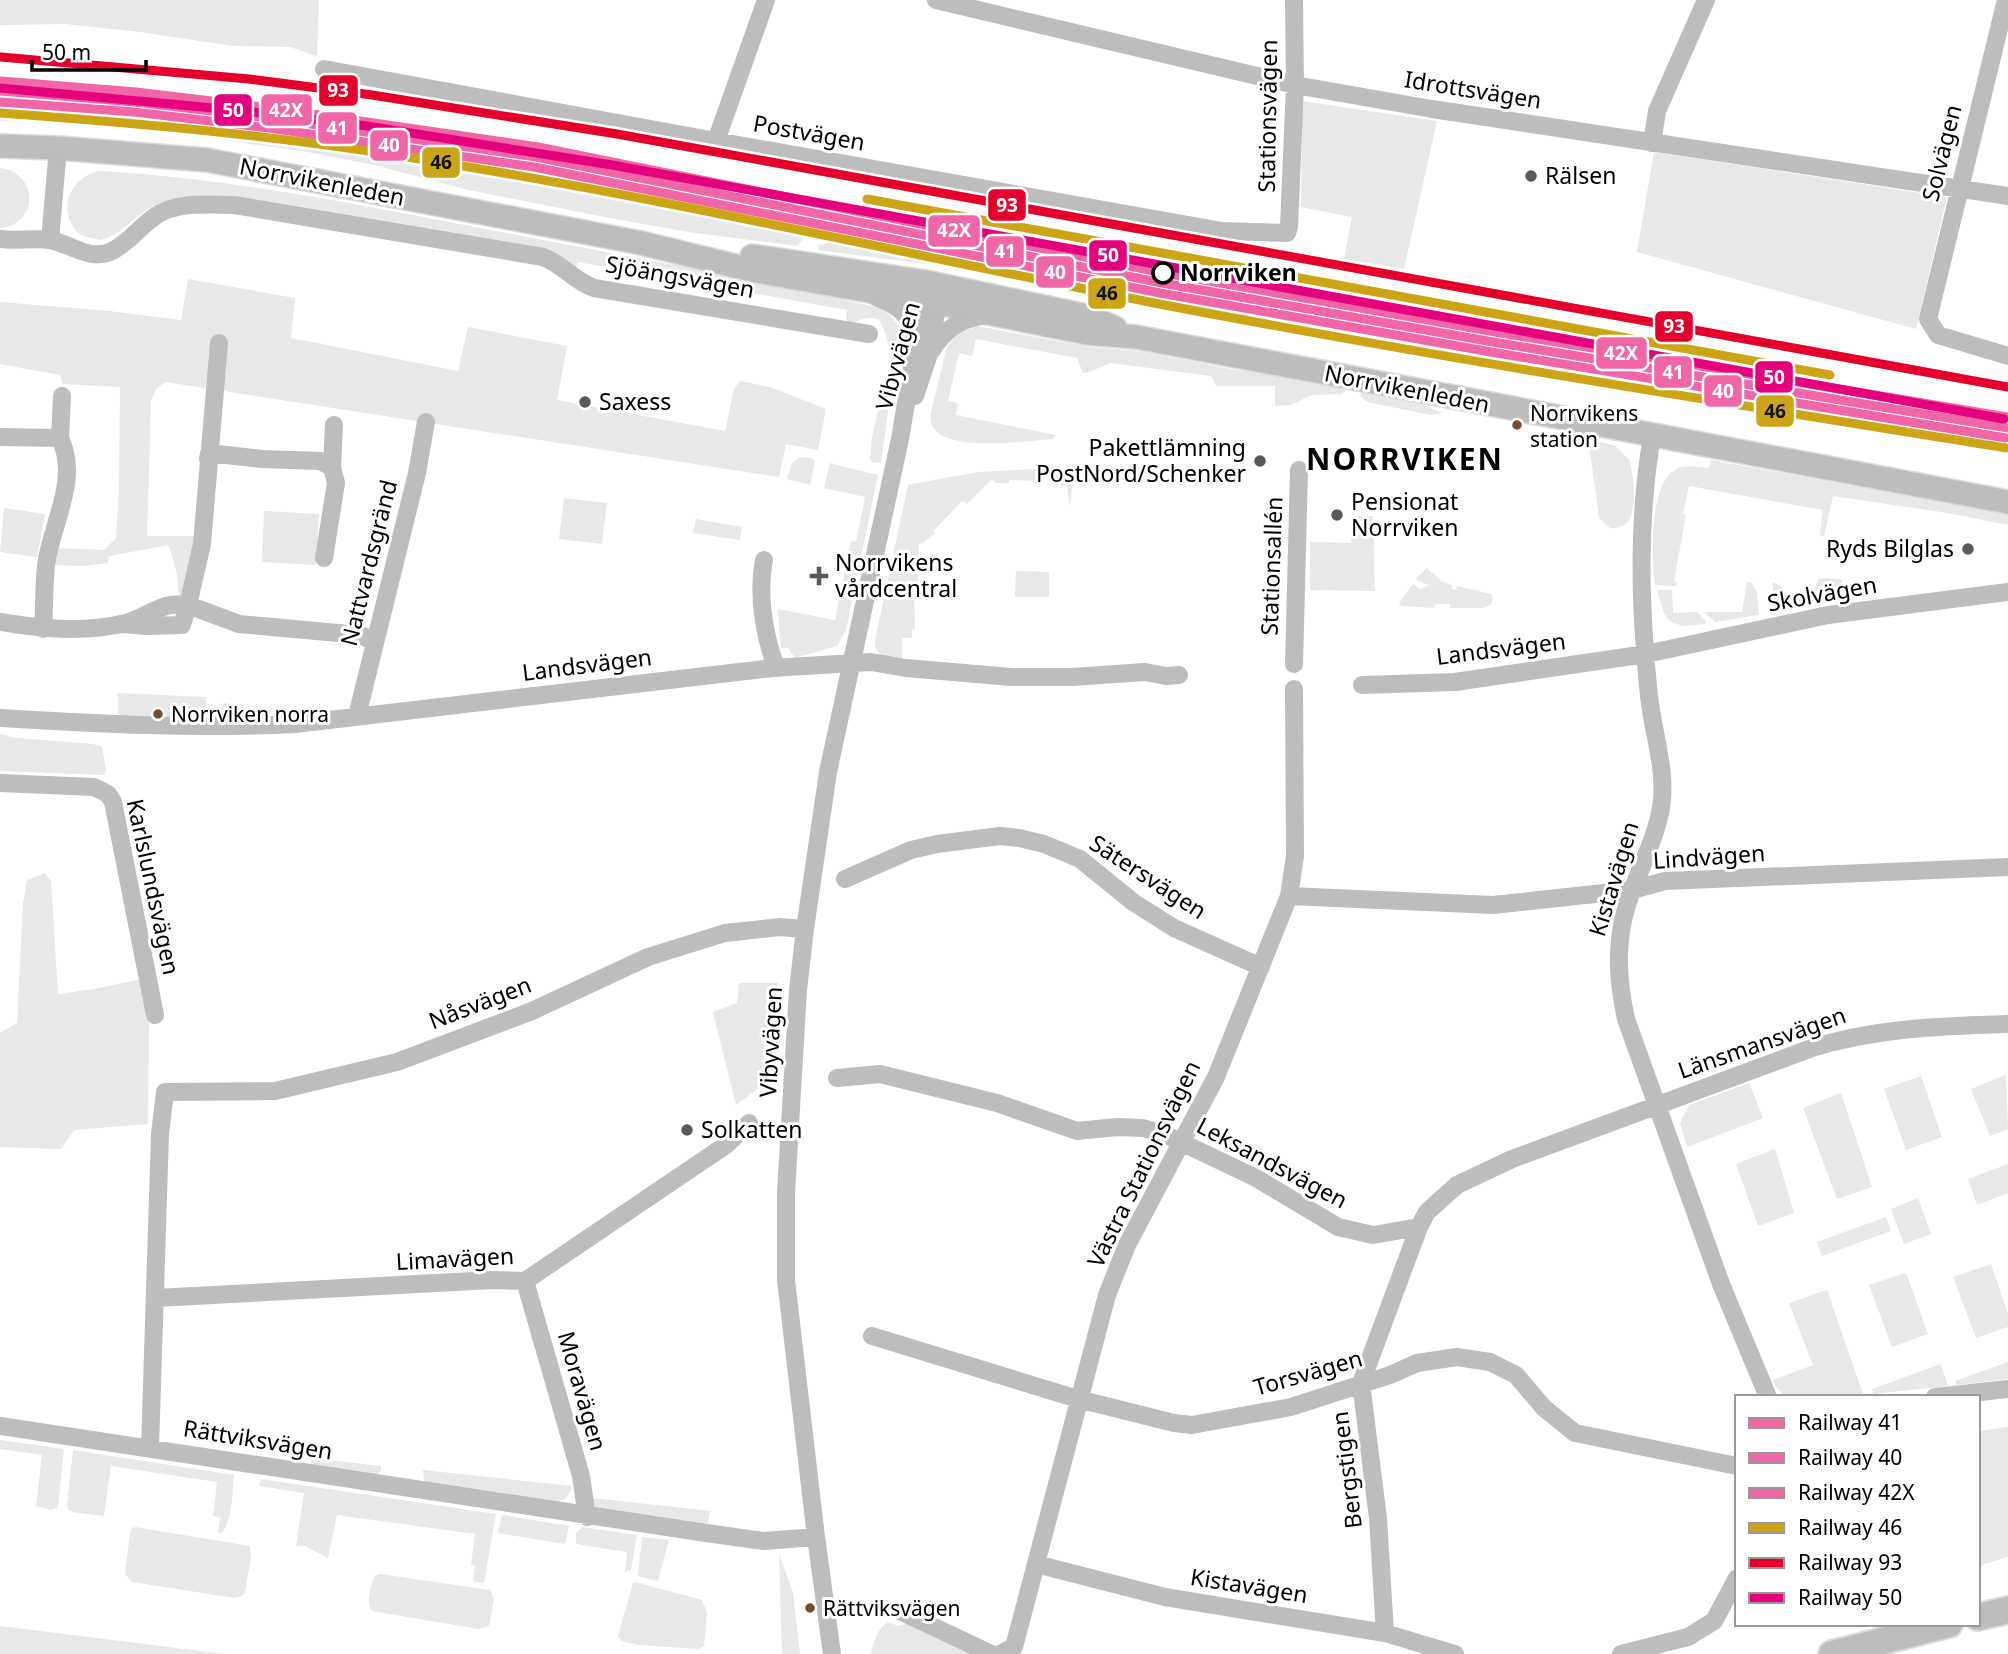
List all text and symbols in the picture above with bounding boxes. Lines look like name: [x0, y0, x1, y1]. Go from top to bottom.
scale bar: [32, 28, 145, 72]
text: 50 m: [42, 38, 91, 66]
street label: Stationsvägen: [1250, 39, 1284, 193]
street label: Idrottsvägen: [1402, 62, 1544, 116]
line badge: 93: [318, 74, 359, 107]
text: 93: [327, 77, 349, 103]
line badge: 50: [213, 93, 253, 127]
line badge: 42X: [260, 93, 313, 127]
text: 50: [222, 97, 244, 123]
text: 42X: [269, 97, 304, 123]
street label: Solvägen: [1914, 101, 1968, 204]
street label: Postvägen: [751, 106, 868, 158]
line badge: 41: [317, 111, 358, 145]
text: 41: [326, 115, 348, 141]
line badge: 40: [369, 129, 409, 162]
text: 40: [378, 132, 400, 158]
line badge: 46: [421, 146, 461, 179]
street label: Norrvikenleden: [237, 149, 408, 213]
text: 46: [430, 149, 452, 175]
place label: Rälsen: [1545, 159, 1616, 191]
marker: Rälsen: [1523, 168, 1539, 184]
line badge: 93: [987, 188, 1027, 222]
text: 93: [996, 192, 1018, 218]
line badge: 42X: [927, 214, 981, 248]
text: 42X: [937, 217, 972, 243]
line badge: 41: [985, 235, 1025, 268]
text: 41: [994, 238, 1016, 264]
line badge: 50: [1088, 239, 1128, 272]
text: 50: [1097, 242, 1119, 268]
street label: Sjöängsvägen: [603, 247, 757, 305]
line badge: 40: [1035, 255, 1075, 289]
place label: Norrviken: [1180, 256, 1297, 288]
text: 40: [1044, 259, 1066, 285]
marker: Norrviken: [1152, 262, 1174, 284]
line badge: 46: [1087, 277, 1127, 310]
text: 46: [1096, 280, 1118, 306]
street label: Vibyvägen: [867, 298, 927, 414]
line badge: 93: [1654, 310, 1694, 343]
text: 93: [1663, 313, 1685, 339]
line badge: 42X: [1595, 336, 1648, 370]
text: 42X: [1604, 340, 1639, 366]
line badge: 41: [1653, 355, 1693, 389]
street label: Norrvikenleden: [1322, 356, 1493, 420]
text: 41: [1662, 359, 1684, 385]
line badge: 50: [1754, 360, 1794, 394]
text: 50: [1763, 364, 1785, 390]
line badge: 40: [1703, 374, 1743, 408]
text: 40: [1712, 378, 1734, 404]
place label: Saxess: [599, 385, 671, 417]
marker: Saxess: [577, 394, 593, 410]
line badge: 46: [1755, 394, 1795, 428]
text: 46: [1764, 398, 1786, 424]
place label: Norrvikens station: [1530, 399, 1638, 453]
marker: Norrvikens station: [1510, 418, 1524, 432]
place label: Pakettlämning PostNord/Schenker: [1036, 431, 1246, 489]
district label: NORRVIKEN: [1306, 438, 1504, 479]
marker: Pakettlämning PostNord/Schenker: [1252, 453, 1268, 469]
street label: Nattvardsgränd: [332, 476, 404, 649]
place label: Pensionat Norrviken: [1351, 485, 1458, 543]
street label: Stationsallén: [1253, 496, 1289, 636]
marker: Pensionat Norrviken: [1329, 507, 1345, 523]
place label: Ryds Bilglas: [1826, 532, 1954, 564]
marker: Ryds Bilglas: [1960, 541, 1976, 557]
place label: Norrvikens vårdcentral: [835, 546, 957, 604]
marker: Norrvikens vårdcentral: [809, 566, 829, 586]
street label: Skolvägen: [1765, 568, 1879, 618]
street label: Landsvägen: [1434, 624, 1567, 672]
street label: Landsvägen: [520, 640, 653, 688]
place label: Norrviken norra: [171, 700, 329, 728]
marker: Norrviken norra: [151, 707, 165, 721]
street label: Karlslundsvägen: [120, 796, 188, 978]
street label: Kistavägen: [1580, 817, 1646, 940]
street label: Sätersvägen: [1084, 826, 1213, 926]
street label: Lindvägen: [1652, 836, 1766, 876]
street label: Nåsvägen: [424, 968, 535, 1036]
street label: Vibyvägen: [751, 986, 789, 1098]
street label: Länsmansvägen: [1673, 998, 1850, 1086]
street label: Västra Stationsvägen: [1079, 1055, 1207, 1272]
street label: Leksandsvägen: [1191, 1109, 1354, 1215]
place label: Solkatten: [701, 1113, 802, 1145]
marker: Solkatten: [679, 1122, 695, 1138]
street label: Limavägen: [395, 1239, 515, 1277]
street label: Moravägen: [551, 1327, 615, 1454]
street label: Torsvägen: [1250, 1341, 1366, 1403]
legend: [1735, 1395, 1980, 1626]
text: Railway 41: [1798, 1408, 1902, 1436]
street label: Bergstigen: [1323, 1410, 1369, 1531]
street label: Rättviksvägen: [181, 1411, 335, 1467]
text: Railway 40: [1798, 1443, 1902, 1471]
text: Railway 42X: [1798, 1478, 1915, 1506]
text: Railway 46: [1798, 1513, 1902, 1541]
text: Railway 93: [1798, 1548, 1902, 1576]
street label: Kistavägen: [1188, 1560, 1310, 1610]
text: Railway 50: [1798, 1583, 1902, 1611]
place label: Rättviksvägen: [823, 1594, 961, 1622]
marker: Rättviksvägen: [803, 1601, 817, 1615]

